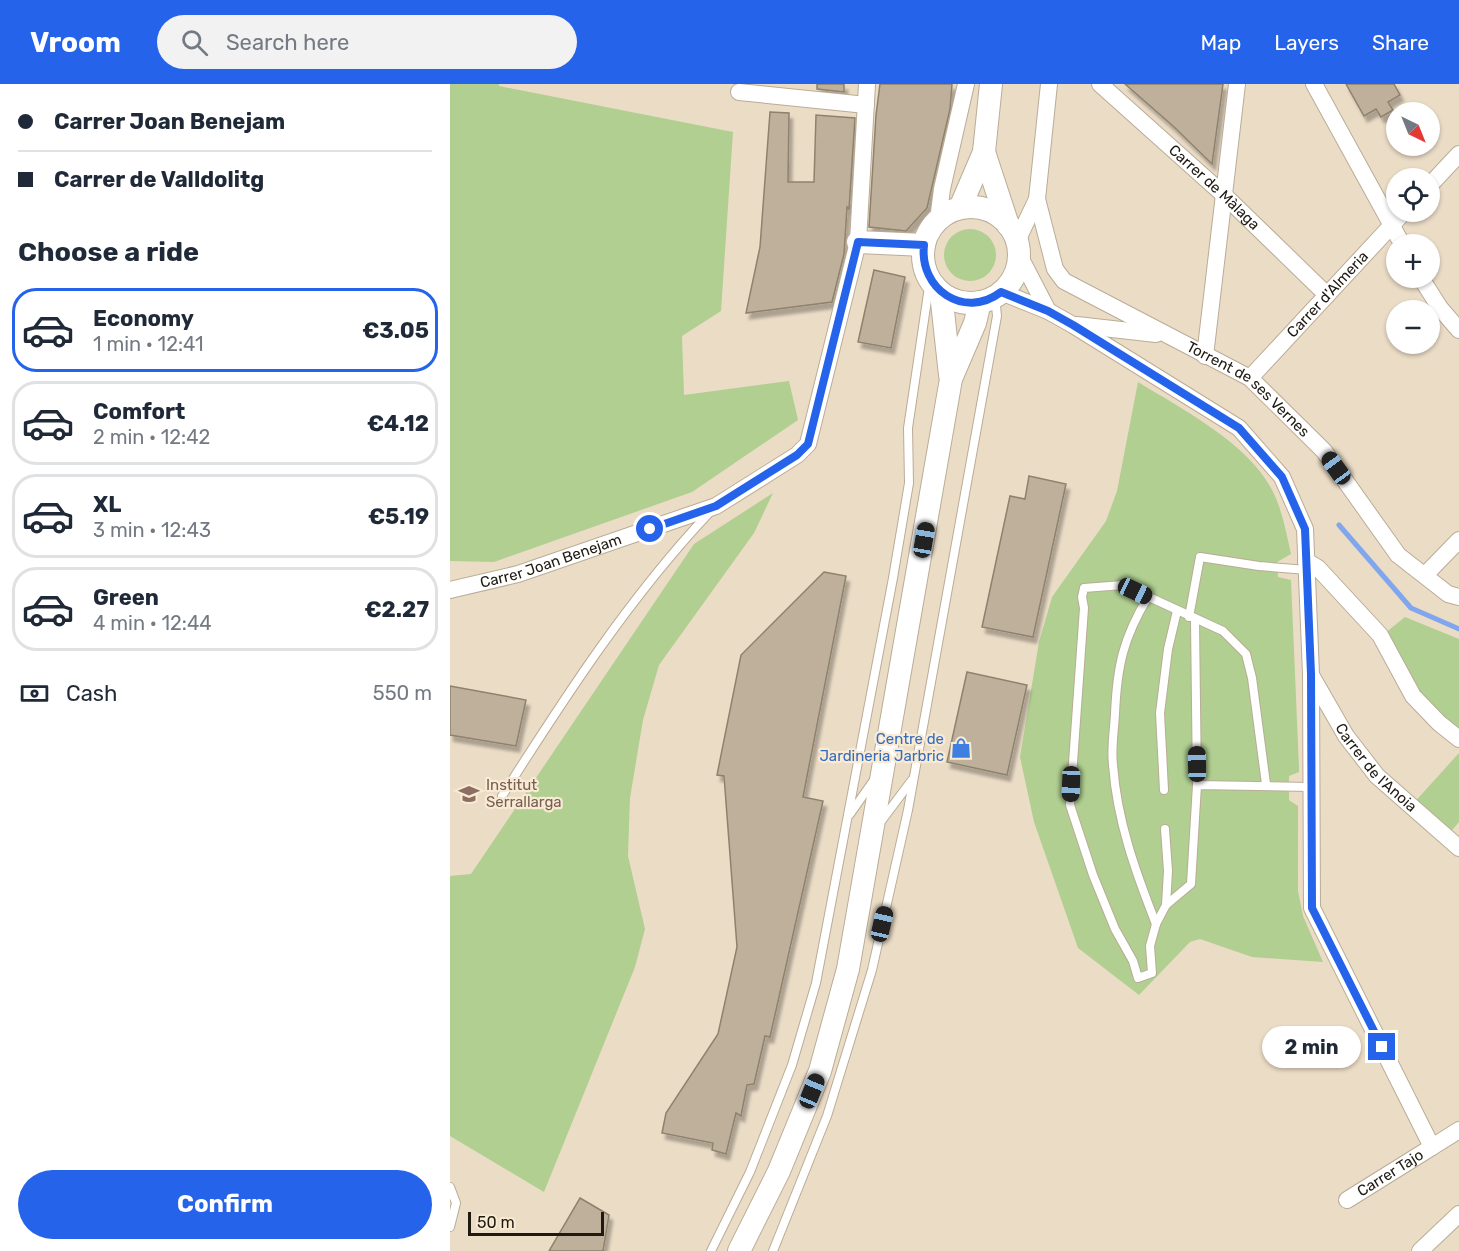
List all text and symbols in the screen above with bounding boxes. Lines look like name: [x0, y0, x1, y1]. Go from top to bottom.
search box: [157, 15, 577, 69]
text: Vroom: [30, 26, 121, 59]
icon: search: [178, 26, 211, 59]
text: Search here: [226, 29, 349, 56]
text: Map: [1200, 30, 1241, 55]
text: Layers: [1274, 30, 1339, 55]
text: Share: [1372, 30, 1429, 55]
north arrow: [1386, 102, 1440, 156]
map controls: [1386, 102, 1440, 354]
text: Carrer Joan Benejam: [54, 108, 285, 135]
street label: Carrer de Màlaga: [1165, 141, 1263, 234]
text: Carrer de Valldolitg: [54, 166, 264, 193]
button: locate: [1386, 168, 1440, 222]
button: +: [1386, 234, 1440, 288]
text: Choose a ride: [18, 236, 199, 268]
street label: Carrer d'Almeria: [1283, 248, 1372, 341]
button: −: [1386, 300, 1440, 354]
icon: car: [21, 303, 75, 357]
text: Economy: [93, 305, 194, 332]
text: €3.05: [362, 317, 429, 344]
text: 1 min · 12:41: [93, 332, 204, 356]
street label: Torrent de ses Vernes: [1184, 338, 1314, 441]
icon: car: [21, 396, 75, 450]
text: Comfort: [93, 398, 185, 425]
text: €4.12: [367, 410, 429, 437]
text: 2 min · 12:42: [93, 425, 210, 449]
car: [1318, 448, 1354, 488]
icon: car: [21, 489, 75, 543]
text: XL: [93, 491, 121, 518]
text: €5.19: [368, 503, 429, 530]
route start: [636, 515, 663, 542]
text: 3 min · 12:43: [93, 518, 211, 542]
car: [912, 521, 936, 559]
street label: Carrer Joan Benejam: [478, 530, 624, 592]
car: [1115, 575, 1155, 607]
icon: car: [21, 582, 75, 636]
text: Green: [93, 584, 159, 611]
text: €2.27: [364, 596, 429, 623]
text: 4 min · 12:44: [93, 611, 212, 635]
icon: cash: [18, 677, 51, 710]
text: Cash: [66, 680, 117, 707]
text: 550 m: [373, 681, 432, 705]
street label: Carrer de l'Anoia: [1332, 720, 1420, 816]
place label: Centre de Jardineria Jarbric: [819, 730, 944, 765]
shop icon: Centre de Jardineria Jarbric: [949, 736, 973, 760]
car: [1188, 746, 1206, 782]
car: [1061, 766, 1081, 802]
place label: Institut Serrallarga: [486, 776, 562, 811]
school or university icon: Institut Serrallarga: [457, 782, 481, 806]
car: [869, 904, 895, 944]
callout: 2 min: [1262, 1026, 1361, 1068]
route end: [1368, 1033, 1395, 1060]
text: 2 min: [1284, 1035, 1339, 1059]
car: [797, 1071, 827, 1111]
street label: Carrer Tajo: [1354, 1146, 1427, 1200]
button: Confirm: [18, 1170, 432, 1239]
scale bar: [468, 1209, 604, 1236]
text: 50 m: [477, 1213, 515, 1232]

